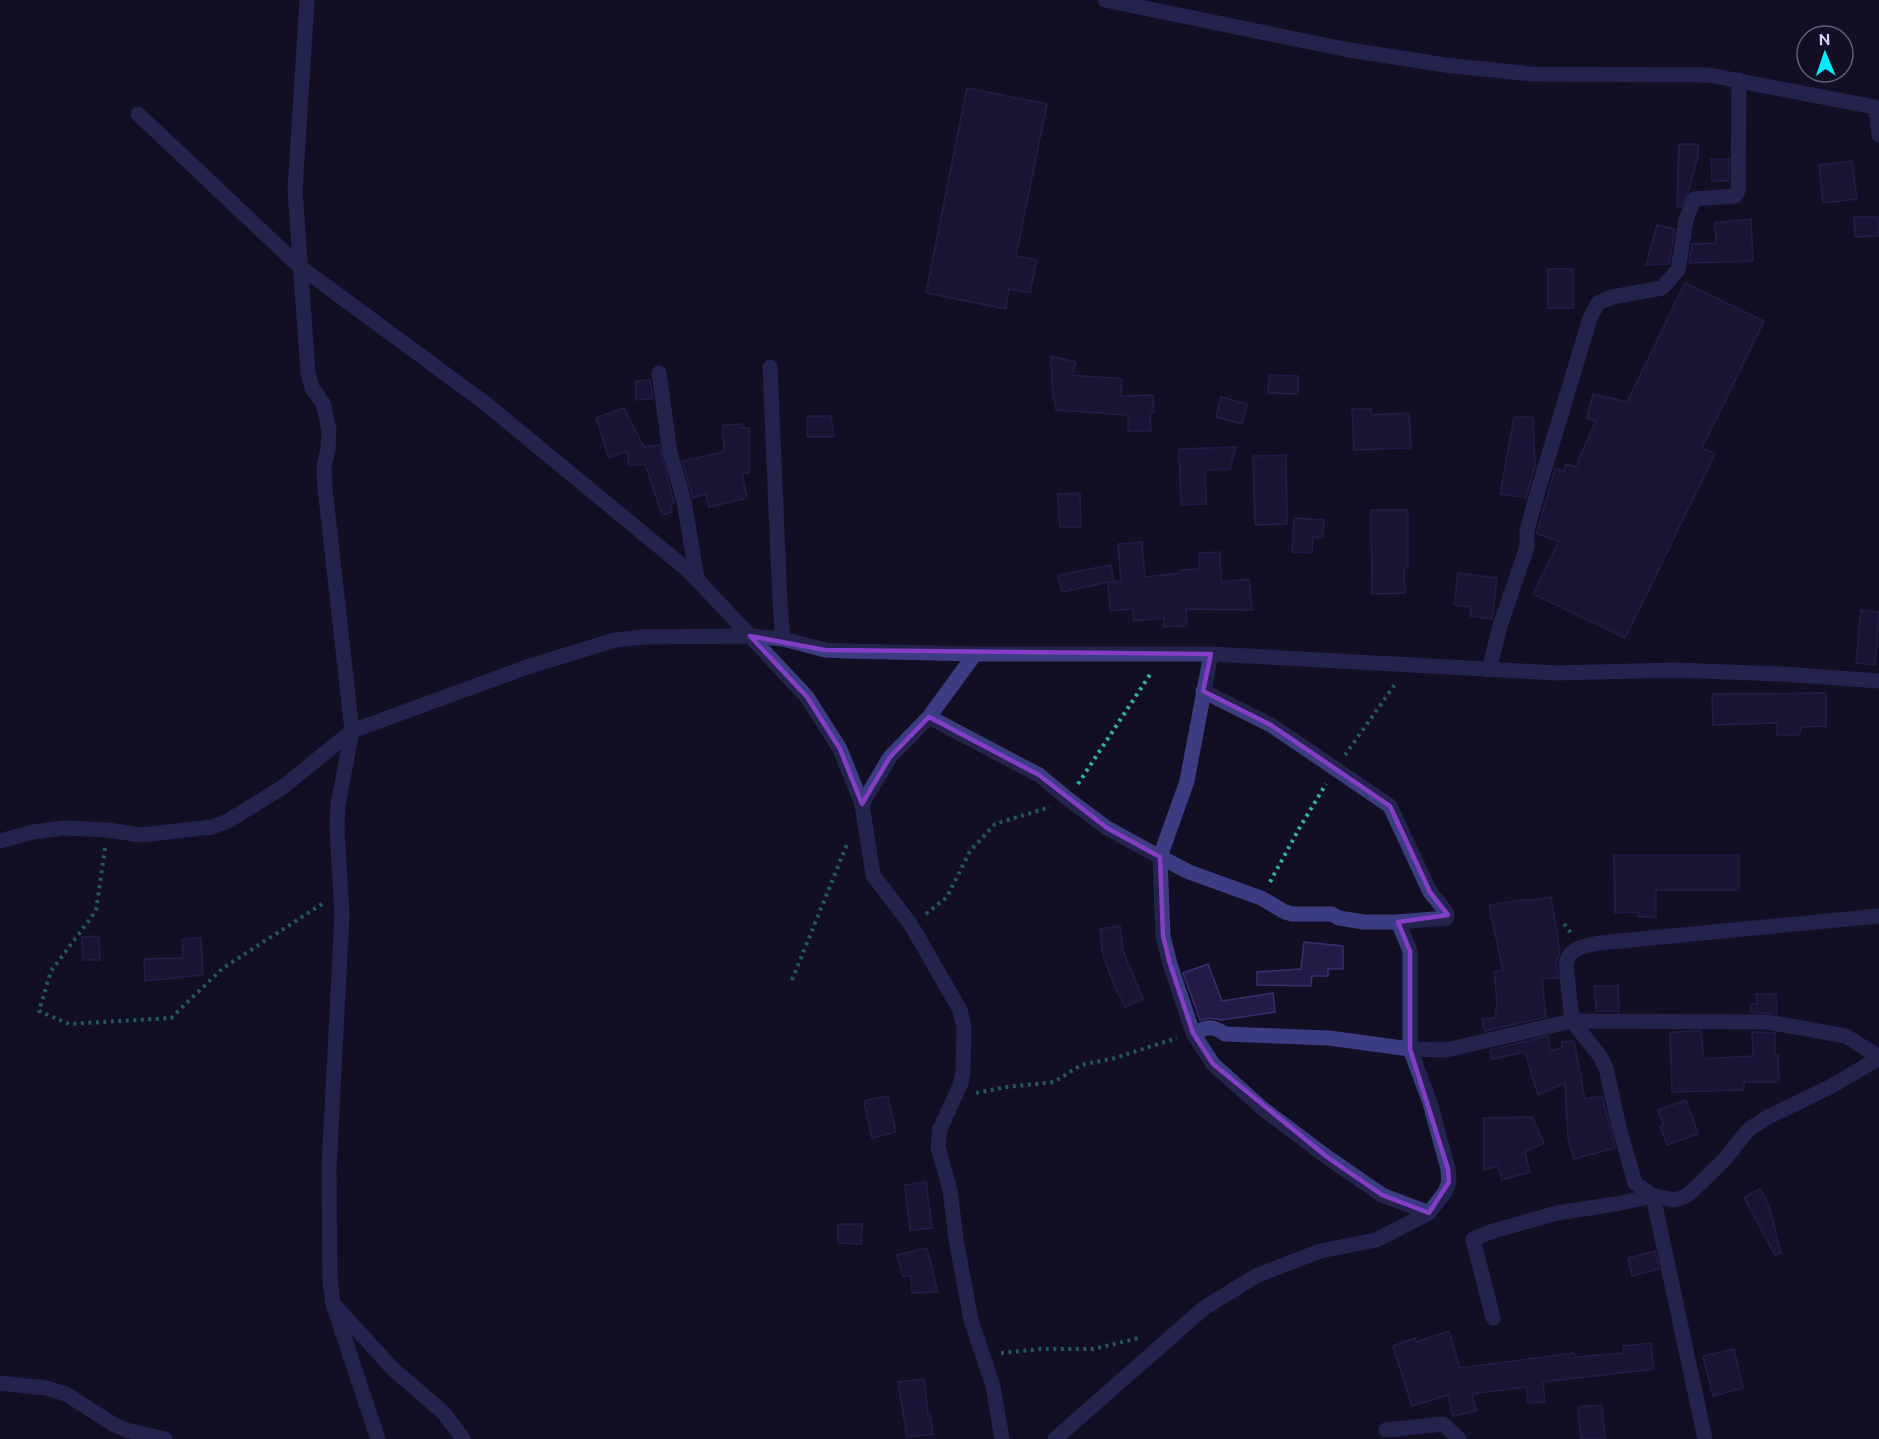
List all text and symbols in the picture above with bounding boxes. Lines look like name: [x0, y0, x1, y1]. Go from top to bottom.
north arrow: [1795, 24, 1855, 84]
text: N: [1818, 30, 1831, 48]

